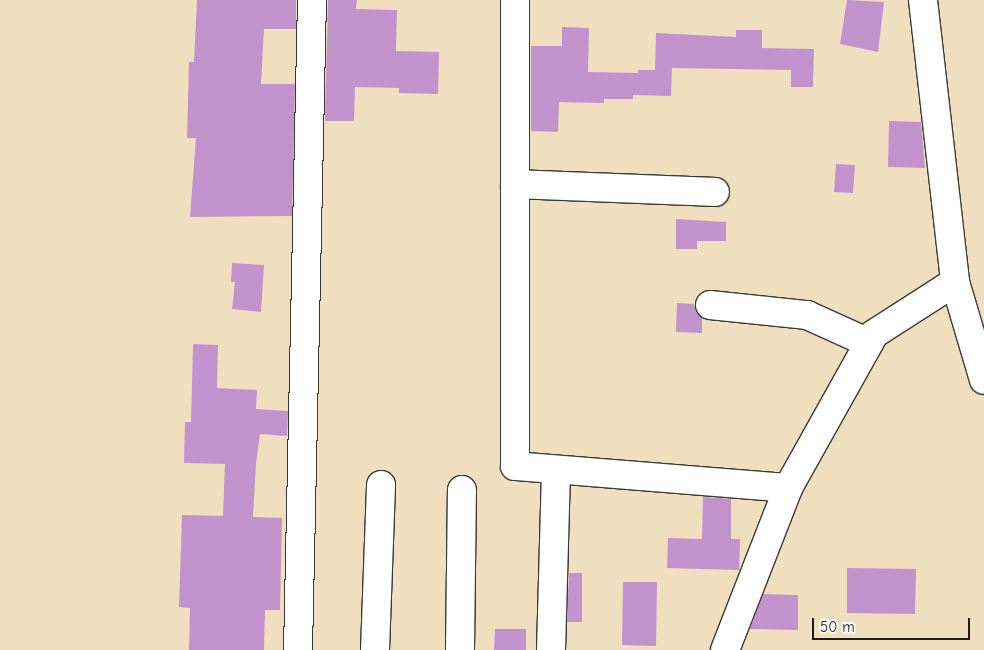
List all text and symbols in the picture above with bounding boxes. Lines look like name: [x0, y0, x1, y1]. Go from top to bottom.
scale bar: [814, 608, 972, 640]
text: 50 m: [820, 618, 855, 636]

